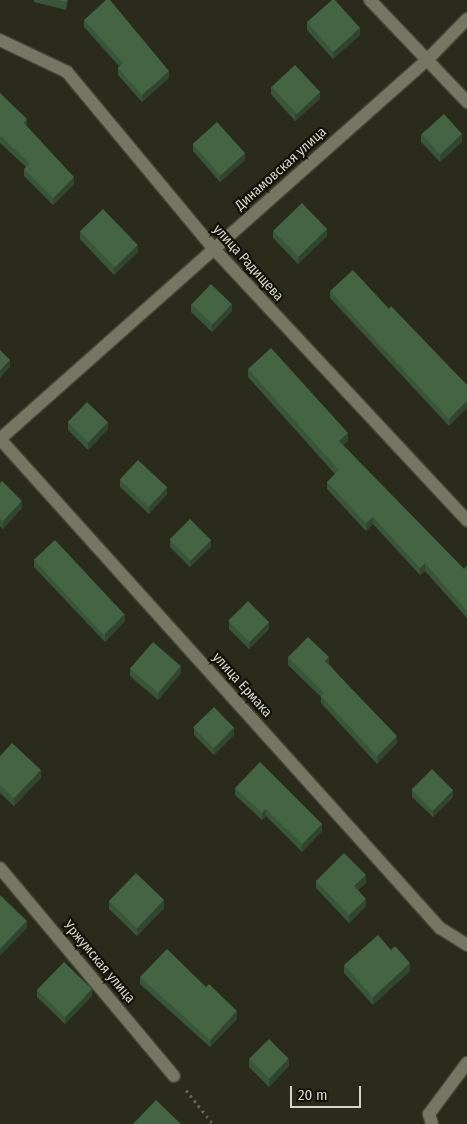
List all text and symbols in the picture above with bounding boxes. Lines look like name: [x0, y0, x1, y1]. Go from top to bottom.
street label: Динамовская улица: [232, 124, 330, 214]
street label: улица Радищева: [209, 221, 287, 305]
street label: улица Ермака: [209, 649, 275, 721]
street label: Уржумская улица: [60, 917, 138, 1007]
scale bar: [292, 1076, 363, 1108]
text: 20 m: [298, 1086, 328, 1104]

